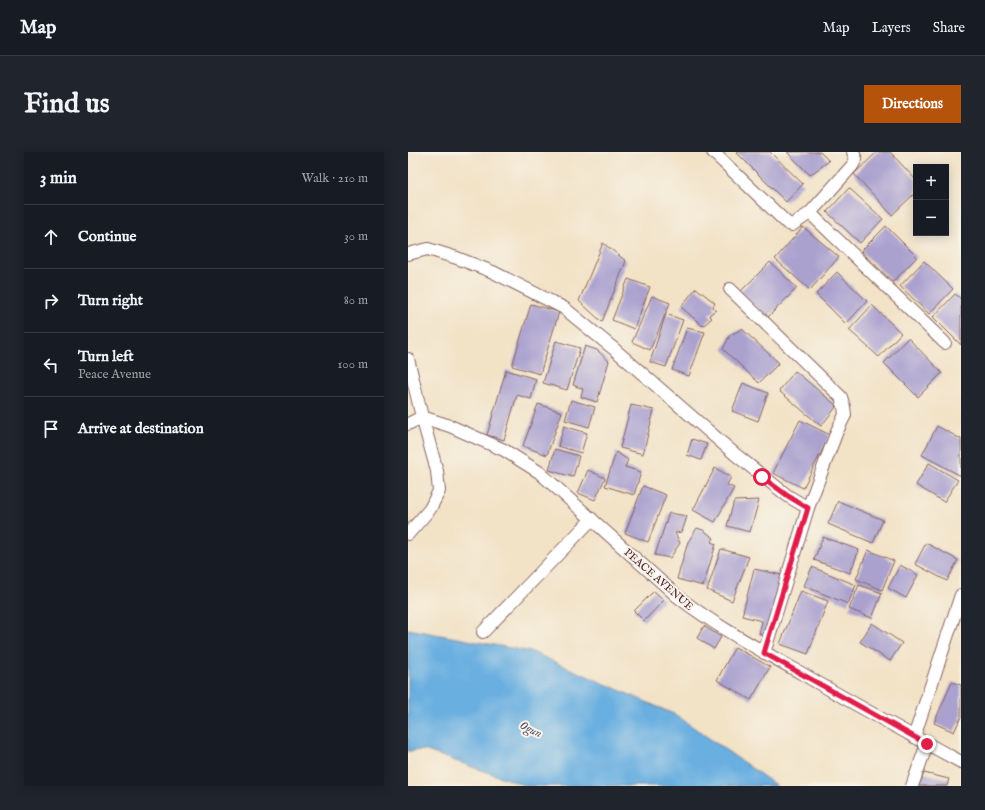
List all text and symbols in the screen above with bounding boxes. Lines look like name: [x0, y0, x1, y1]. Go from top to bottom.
text: Map: [20, 16, 56, 40]
text: Map: [823, 19, 850, 37]
text: Layers: [872, 19, 911, 37]
text: Share: [933, 19, 965, 37]
button: Directions: [864, 85, 961, 123]
text: Find us: [24, 87, 110, 122]
map controls: [913, 164, 949, 236]
button: +: [913, 164, 949, 200]
text: 3 min: [40, 168, 77, 189]
text: Walk · 210 m: [302, 170, 368, 187]
button: −: [913, 200, 949, 236]
icon: ahead: [40, 226, 62, 248]
text: Continue: [78, 227, 136, 246]
text: 30 m: [344, 228, 368, 245]
icon: right: [40, 290, 62, 312]
text: Turn right: [78, 291, 143, 310]
text: 80 m: [344, 292, 368, 309]
text: Turn left: [78, 347, 134, 366]
icon: left: [40, 354, 62, 376]
text: 100 m: [338, 356, 368, 373]
text: Peace Avenue: [78, 366, 151, 383]
icon: arrive: [40, 418, 62, 440]
text: Arrive at destination: [78, 419, 204, 438]
route start: [753, 468, 771, 486]
street label: PEACE AVENUE: [621, 546, 696, 614]
water label: Ogun: [517, 718, 545, 742]
route end: [918, 735, 936, 753]

